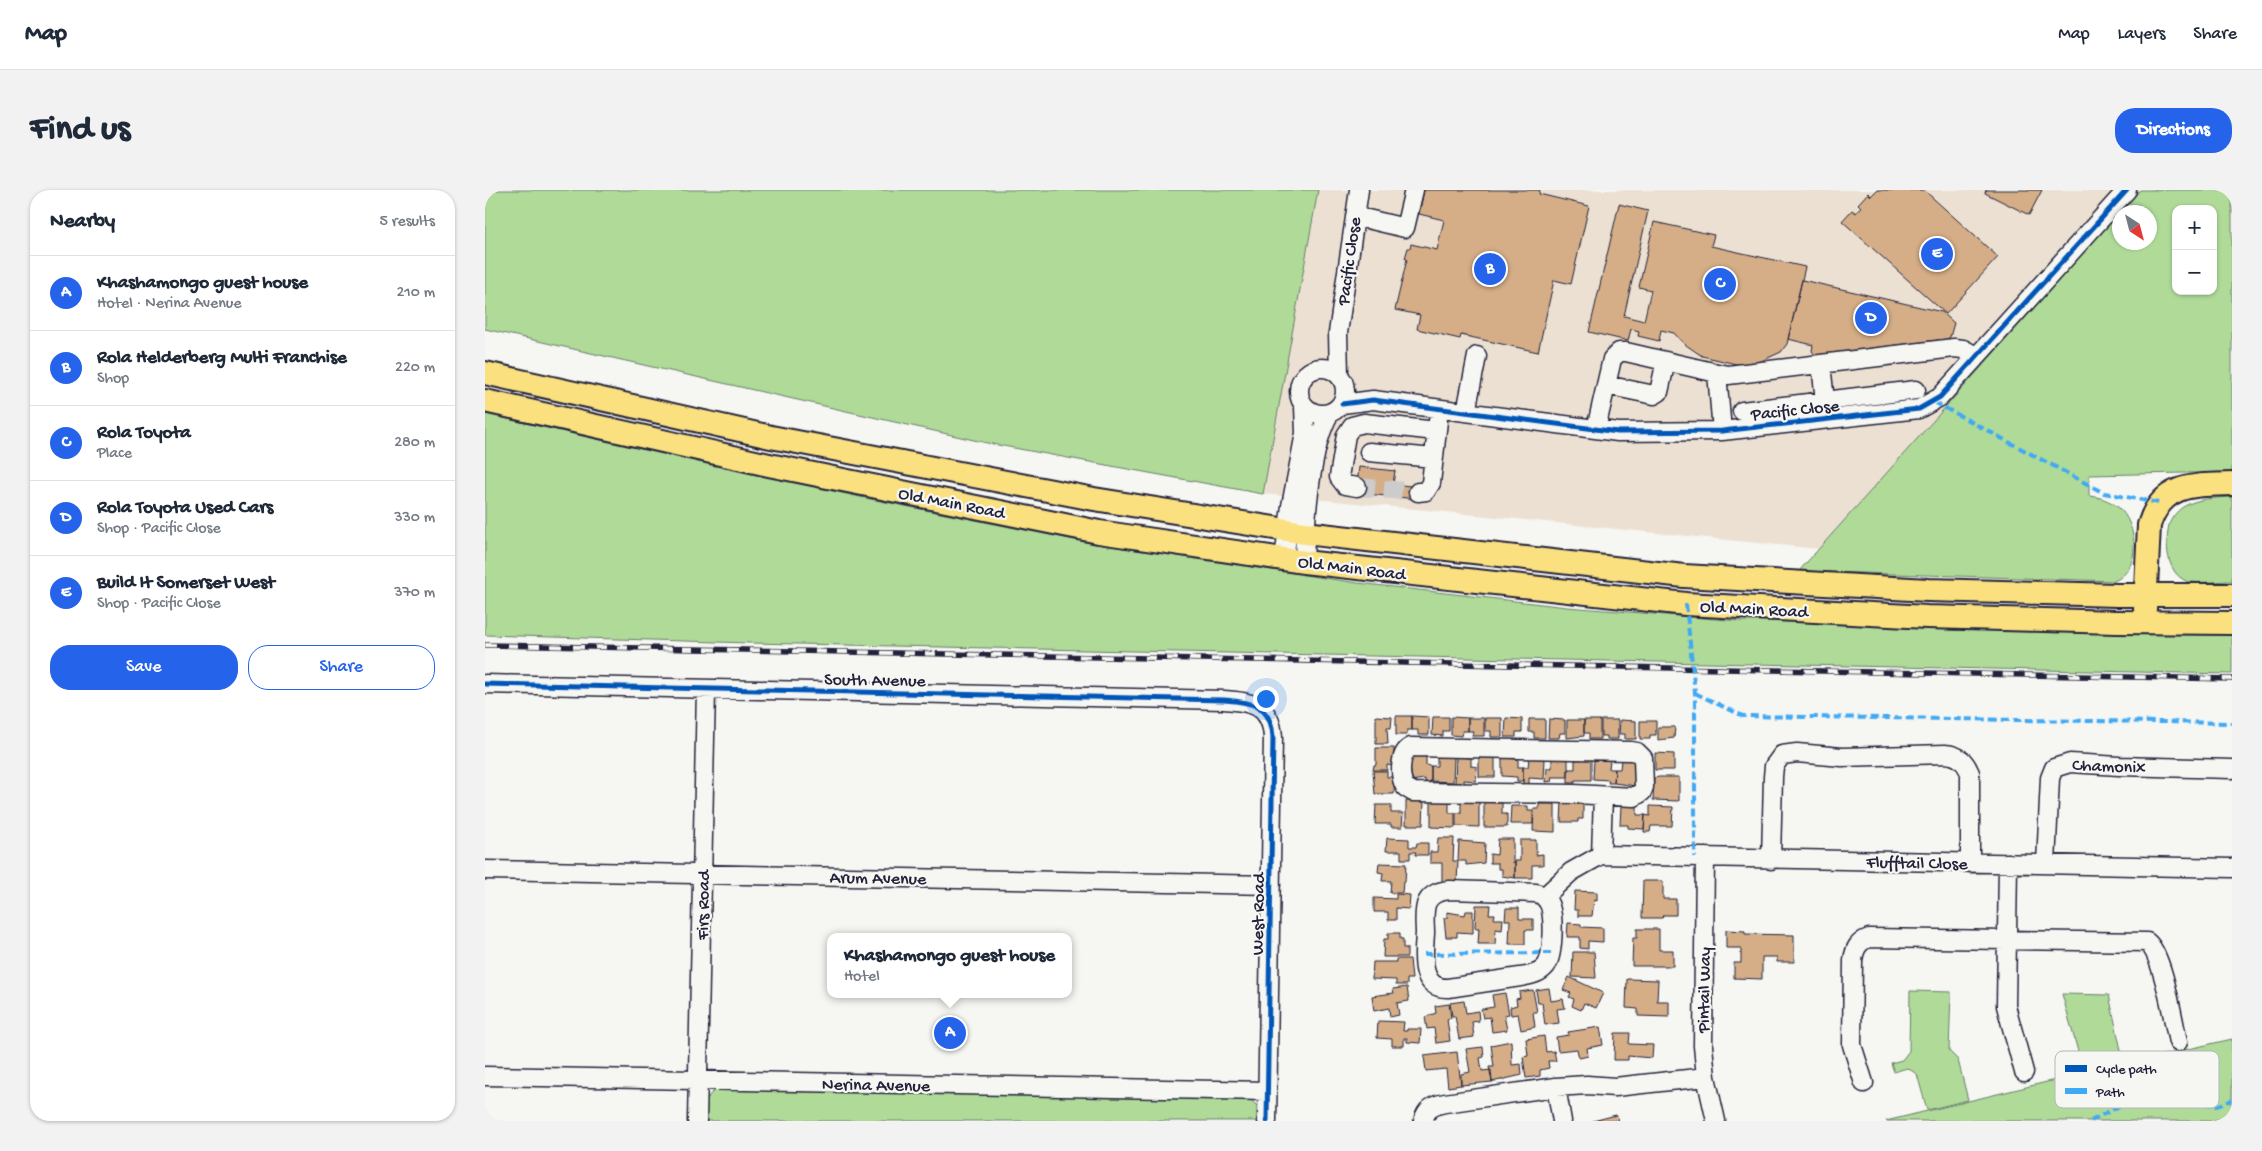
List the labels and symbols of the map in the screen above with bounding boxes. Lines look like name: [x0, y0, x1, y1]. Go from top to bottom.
north arrow: [2112, 205, 2157, 250]
street label: Pacific Close: [1334, 215, 1367, 308]
pin: E: [1921, 235, 1953, 273]
pin: B: [1474, 250, 1506, 288]
pin: C: [1704, 265, 1736, 303]
pin: D: [1855, 299, 1887, 337]
street label: Pacific Close: [1749, 396, 1841, 427]
street label: Old Main Road: [896, 484, 1008, 525]
street label: Old Main Road: [1297, 552, 1408, 587]
street label: Old Main Road: [1699, 597, 1810, 624]
street label: South Avenue: [824, 670, 927, 693]
your location: [1253, 686, 1279, 712]
street label: Chamonix: [2072, 756, 2147, 779]
street label: Flufftail Close: [1865, 853, 1968, 876]
street label: Arum Avenue: [829, 868, 927, 891]
street label: Firs Road: [693, 869, 716, 941]
street label: West Road: [1248, 871, 1271, 955]
street label: Pintail Way: [1694, 947, 1717, 1034]
pin: A: [934, 1014, 966, 1052]
legend: [2055, 1051, 2219, 1108]
text: Cycle path: [2096, 1062, 2157, 1079]
street label: Nerina Avenue: [822, 1075, 931, 1098]
text: Path: [2095, 1085, 2125, 1102]

